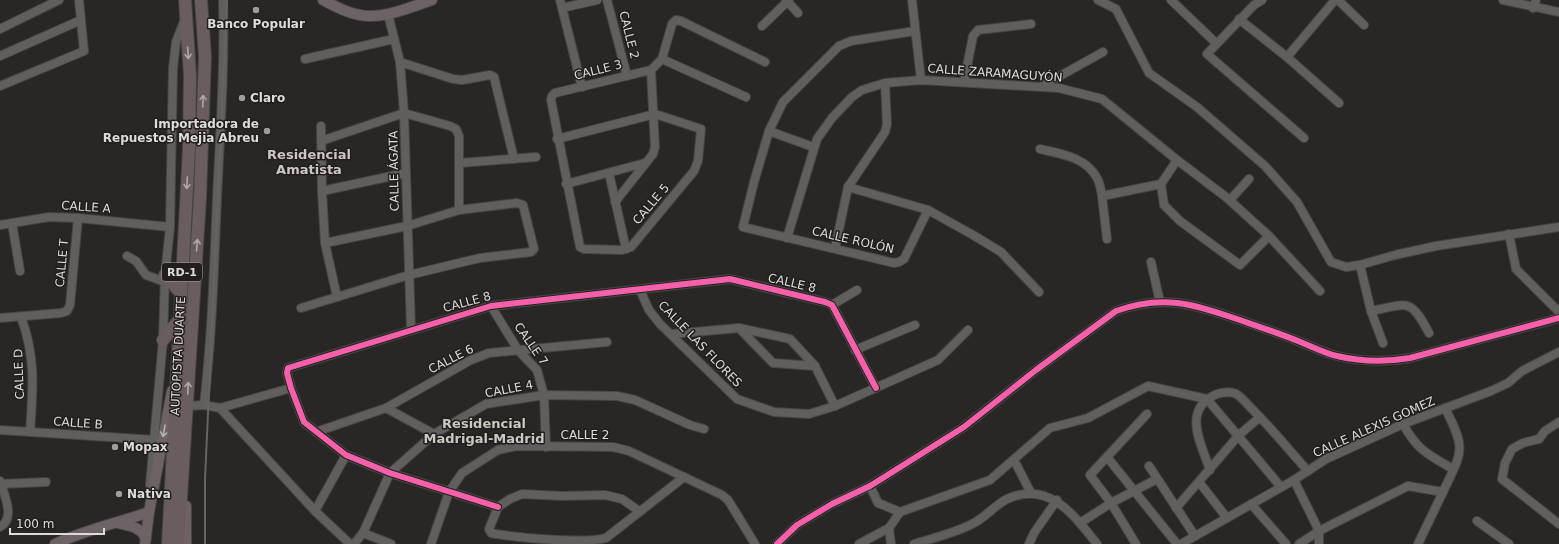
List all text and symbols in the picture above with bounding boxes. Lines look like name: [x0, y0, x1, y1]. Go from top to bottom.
marker: Banco Popular: [251, 5, 261, 15]
street label: CALLE 2: [616, 10, 642, 60]
place label: Banco Popular: [207, 17, 305, 31]
one-way arrow: [185, 46, 192, 59]
street label: CALLE 3: [573, 57, 623, 83]
street label: CALLE ZARAMAGUYÓN: [927, 60, 1063, 85]
place label: Claro: [250, 91, 285, 105]
marker: Claro: [237, 93, 247, 103]
one-way arrow: [199, 95, 207, 108]
place label: Importadora de Repuestos Mejia Abreu: [103, 117, 259, 145]
marker: Importadora de Repuestos Mejia Abreu: [262, 126, 272, 136]
street label: CALLE ÁGATA: [385, 130, 402, 211]
district label: Residencial Amatista: [267, 147, 351, 177]
one-way arrow: [184, 176, 191, 189]
street label: CALLE 5: [630, 181, 672, 227]
street label: CALLE A: [61, 198, 112, 216]
street label: CALLE ROLÓN: [811, 223, 896, 256]
street label: CALLE T: [53, 237, 71, 288]
one-way arrow: [193, 239, 200, 252]
road number: RD-1: [162, 263, 202, 281]
street label: CALLE 8: [767, 271, 817, 295]
street label: CALLE 8: [442, 289, 492, 315]
street label: AUTOPISTA DUARTE: [168, 296, 188, 416]
street label: CALLE LAS FLORES: [655, 298, 745, 390]
street label: CALLE 7: [511, 320, 551, 368]
street label: CALLE 6: [426, 342, 476, 376]
street label: CALLE D: [11, 348, 27, 400]
street label: CALLE 4: [484, 377, 534, 401]
one-way arrow: [184, 382, 192, 395]
street label: CALLE ALEXIS GOMEZ: [1311, 394, 1437, 460]
street label: CALLE B: [53, 414, 103, 432]
district label: Residencial Madrigal-Madrid: [424, 416, 545, 446]
one-way arrow: [160, 424, 168, 437]
street label: CALLE 2: [561, 428, 610, 442]
place label: Mopax: [123, 440, 168, 454]
marker: Mopax: [110, 442, 120, 452]
place label: Nativa: [127, 487, 171, 501]
marker: Nativa: [114, 489, 124, 499]
scale bar: [10, 510, 104, 536]
text: 100 m: [16, 517, 54, 531]

